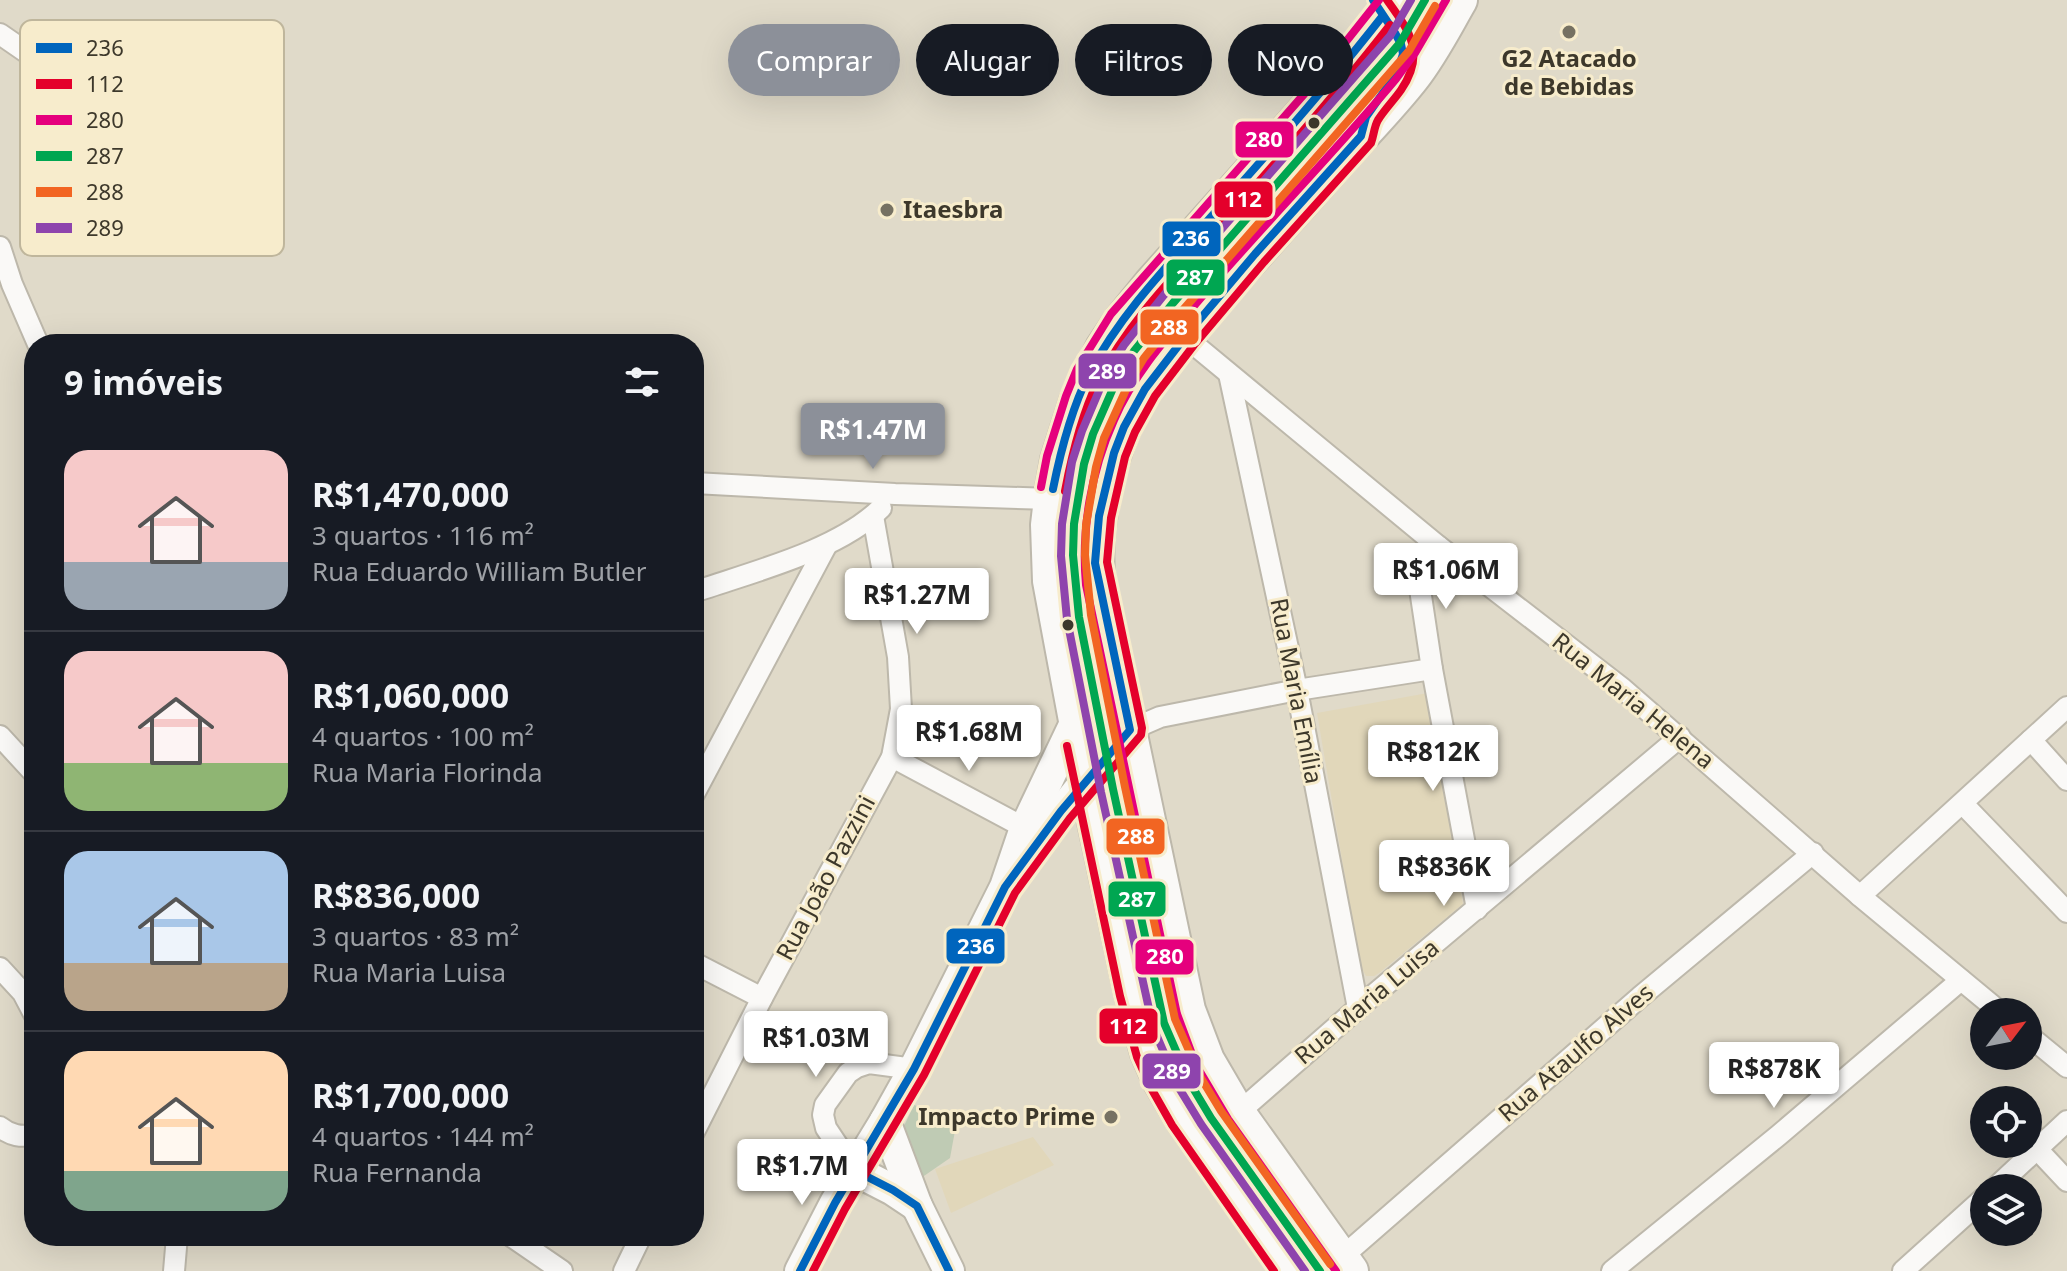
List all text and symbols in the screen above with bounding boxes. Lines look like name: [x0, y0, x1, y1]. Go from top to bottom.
legend: [20, 20, 284, 256]
marker: G2 Atacado de Bebidas: [1560, 23, 1578, 41]
chip: Comprar: [728, 24, 900, 96]
chip: Alugar: [916, 24, 1059, 96]
chip: Filtros: [1075, 24, 1212, 96]
chip: Novo: [1228, 24, 1353, 96]
text: 236: [86, 32, 124, 62]
place label: G2 Atacado de Bebidas: [1501, 41, 1637, 102]
text: 112: [86, 68, 124, 98]
text: 280: [86, 104, 124, 134]
unlabelled marker: [1306, 115, 1322, 131]
line badge: 280: [1234, 120, 1295, 159]
text: 280: [1245, 123, 1283, 153]
text: 287: [86, 140, 124, 170]
text: 288: [86, 176, 124, 206]
line badge: 112: [1213, 180, 1274, 219]
text: 112: [1224, 183, 1262, 213]
place label: Itaesbra: [903, 192, 1003, 225]
marker: Itaesbra: [878, 201, 896, 219]
text: 289: [86, 212, 124, 242]
line badge: 236: [1161, 220, 1222, 258]
text: 236: [1172, 222, 1210, 252]
line badge: 287: [1165, 258, 1226, 297]
text: 287: [1176, 261, 1214, 291]
line badge: 288: [1139, 308, 1200, 346]
text: 288: [1150, 311, 1188, 341]
line badge: 289: [1077, 352, 1138, 390]
text: 289: [1088, 355, 1126, 385]
text: 9 imóveis: [64, 359, 223, 405]
icon: filters: [620, 360, 664, 404]
pin: R$1.47M: [799, 403, 947, 471]
text: R$1.47M: [819, 411, 927, 447]
text: R$1,470,000: [312, 471, 509, 517]
icon: home: [128, 482, 224, 578]
text: 3 quartos · 116 m²: [312, 517, 534, 553]
pin: R$1.06M: [1372, 543, 1520, 611]
text: R$1.06M: [1392, 551, 1500, 587]
text: Rua Eduardo William Butler: [312, 553, 647, 589]
pin: R$1.27M: [843, 568, 991, 636]
text: R$1.27M: [863, 576, 971, 612]
street label: Rua Maria Emília: [1263, 595, 1332, 786]
unlabelled marker: [1060, 617, 1076, 633]
street label: Rua Maria Helena: [1546, 624, 1722, 776]
text: R$1,060,000: [312, 672, 509, 718]
icon: home: [128, 683, 224, 779]
pin: R$1.68M: [895, 705, 1043, 773]
text: R$1.68M: [915, 713, 1023, 749]
text: 4 quartos · 100 m²: [312, 718, 534, 754]
pin: R$812K: [1368, 725, 1498, 793]
text: R$812K: [1386, 733, 1480, 769]
text: Rua Maria Florinda: [312, 754, 543, 790]
street label: Rua João Pazzini: [767, 789, 882, 966]
line badge: 288: [1105, 817, 1166, 856]
text: 288: [1117, 820, 1155, 850]
pin: R$836K: [1379, 840, 1509, 908]
text: R$836K: [1397, 848, 1491, 884]
text: R$836,000: [312, 872, 480, 918]
line badge: 287: [1107, 880, 1167, 918]
icon: home: [128, 883, 224, 979]
text: 287: [1118, 883, 1156, 913]
text: 3 quartos · 83 m²: [312, 918, 519, 954]
line badge: 236: [945, 927, 1006, 965]
text: 236: [957, 930, 995, 960]
street label: Rua Maria Luisa: [1287, 931, 1445, 1071]
line badge: 280: [1134, 938, 1195, 976]
text: 280: [1146, 940, 1184, 970]
text: Rua Maria Luisa: [312, 954, 506, 990]
street label: Rua Ataulfo Alves: [1490, 975, 1660, 1129]
north arrow: [1970, 998, 2042, 1070]
map controls: [1970, 998, 2042, 1246]
line badge: 112: [1098, 1007, 1159, 1045]
text: 112: [1109, 1010, 1147, 1040]
pin: R$1.03M: [742, 1011, 890, 1079]
text: R$1.03M: [762, 1019, 870, 1055]
pin: R$878K: [1709, 1042, 1839, 1110]
text: R$878K: [1727, 1050, 1821, 1086]
line badge: 289: [1141, 1052, 1202, 1090]
text: 289: [1153, 1055, 1191, 1085]
text: R$1,700,000: [312, 1072, 509, 1118]
icon: home: [128, 1083, 224, 1179]
button: locate: [1970, 1086, 2042, 1158]
place label: Impacto Prime: [918, 1099, 1095, 1132]
marker: Impacto Prime: [1102, 1108, 1120, 1126]
text: 4 quartos · 144 m²: [312, 1118, 534, 1154]
pin: R$1.7M: [737, 1139, 867, 1207]
text: R$1.7M: [755, 1147, 849, 1183]
text: Rua Fernanda: [312, 1154, 482, 1190]
button: layers: [1970, 1174, 2042, 1246]

